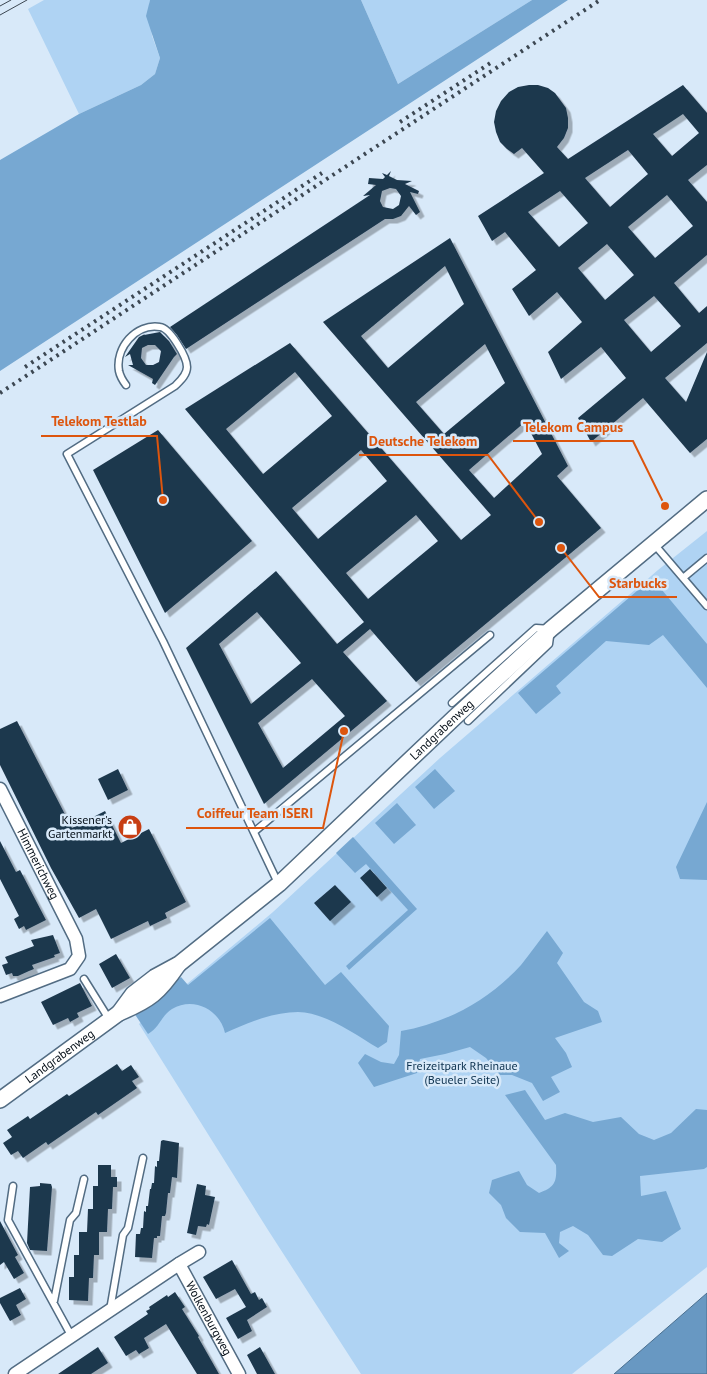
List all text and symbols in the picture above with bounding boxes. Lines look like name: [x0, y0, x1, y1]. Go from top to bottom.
callout: Telekom Testlab: [41, 407, 157, 436]
text: Telekom Testlab: [51, 412, 147, 430]
callout: Telekom Campus: [513, 412, 633, 441]
text: Telekom Campus: [523, 418, 623, 436]
callout: Deutsche Telekom: [359, 426, 488, 455]
text: Deutsche Telekom: [369, 432, 477, 450]
callout: Starbucks: [599, 568, 677, 597]
text: Starbucks: [609, 574, 667, 592]
street label: Landgrabenweg: [407, 696, 476, 763]
callout: Coiffeur Team ISERI: [186, 799, 323, 828]
text: Coiffeur Team ISERI: [197, 804, 313, 822]
place label: Kissener's Gartenmarkt: [48, 812, 112, 841]
shop icon: Kissener's Gartenmarkt: [117, 814, 143, 840]
street label: Himmerichweg: [14, 826, 63, 902]
street label: Landgrabenweg: [22, 1026, 97, 1086]
park label: Freizeitpark Rheinaue (Beueler Seite): [406, 1058, 518, 1087]
street label: Wolkenburgweg: [183, 1278, 235, 1358]

